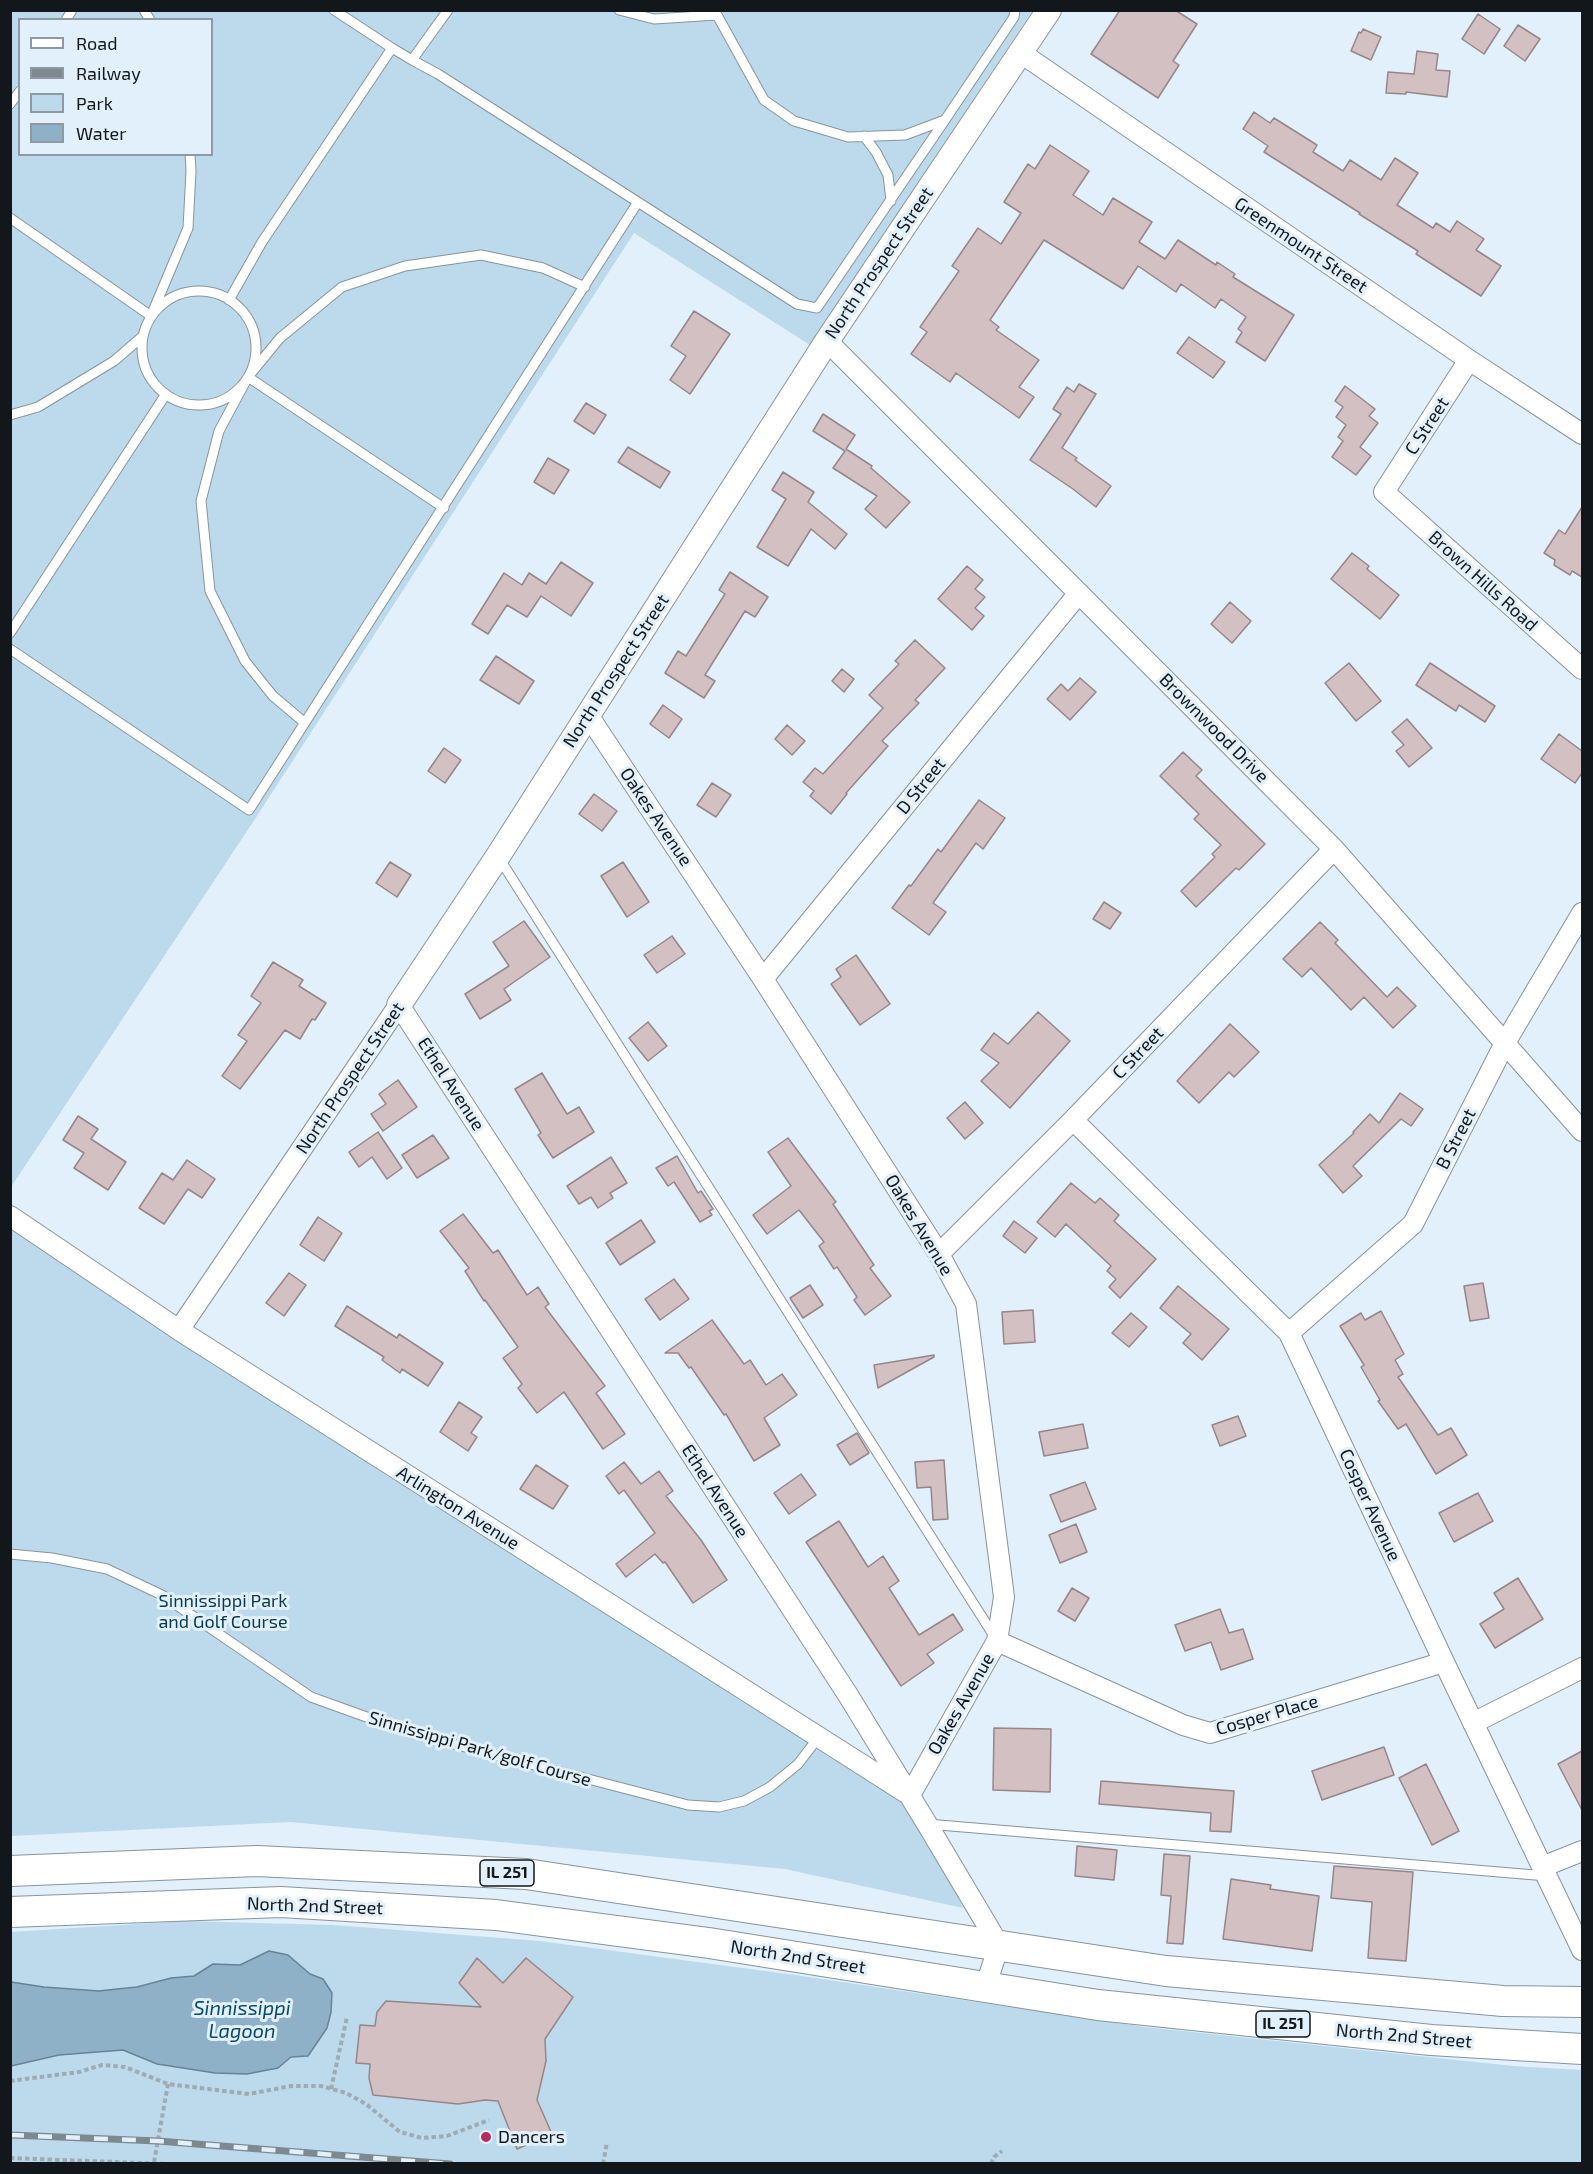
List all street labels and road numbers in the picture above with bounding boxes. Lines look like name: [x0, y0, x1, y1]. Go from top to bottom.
street label: North Prospect Street: [820, 183, 938, 343]
street label: Greenmount Street: [1230, 193, 1372, 297]
street label: C Street: [1400, 393, 1454, 459]
street label: Brown Hills Road: [1424, 526, 1542, 636]
street label: North Prospect Street: [558, 590, 674, 752]
street label: Brownwood Drive: [1155, 669, 1273, 787]
street label: D Street: [892, 754, 950, 818]
street label: Oakes Avenue: [615, 764, 697, 870]
street label: North Prospect Street: [291, 998, 409, 1158]
street label: C Street: [1108, 1022, 1168, 1084]
street label: Ethel Avenue: [413, 1033, 489, 1135]
street label: B Street: [1432, 1105, 1480, 1173]
street label: Oakes Avenue: [880, 1171, 958, 1279]
street label: Ethel Avenue: [677, 1440, 753, 1542]
street label: Cosper Avenue: [1335, 1445, 1405, 1565]
street label: Arlington Avenue: [393, 1462, 523, 1554]
street label: Oakes Avenue: [923, 1649, 999, 1759]
street label: Cosper Place: [1213, 1690, 1321, 1740]
street label: Sinnissippi Park/golf Course: [366, 1707, 594, 1791]
road number: IL 251: [480, 1860, 534, 1886]
street label: North 2nd Street: [246, 1893, 384, 1919]
street label: North 2nd Street: [729, 1936, 867, 1978]
road number: IL 251: [1256, 2011, 1310, 2037]
street label: North 2nd Street: [1335, 2019, 1473, 2053]

